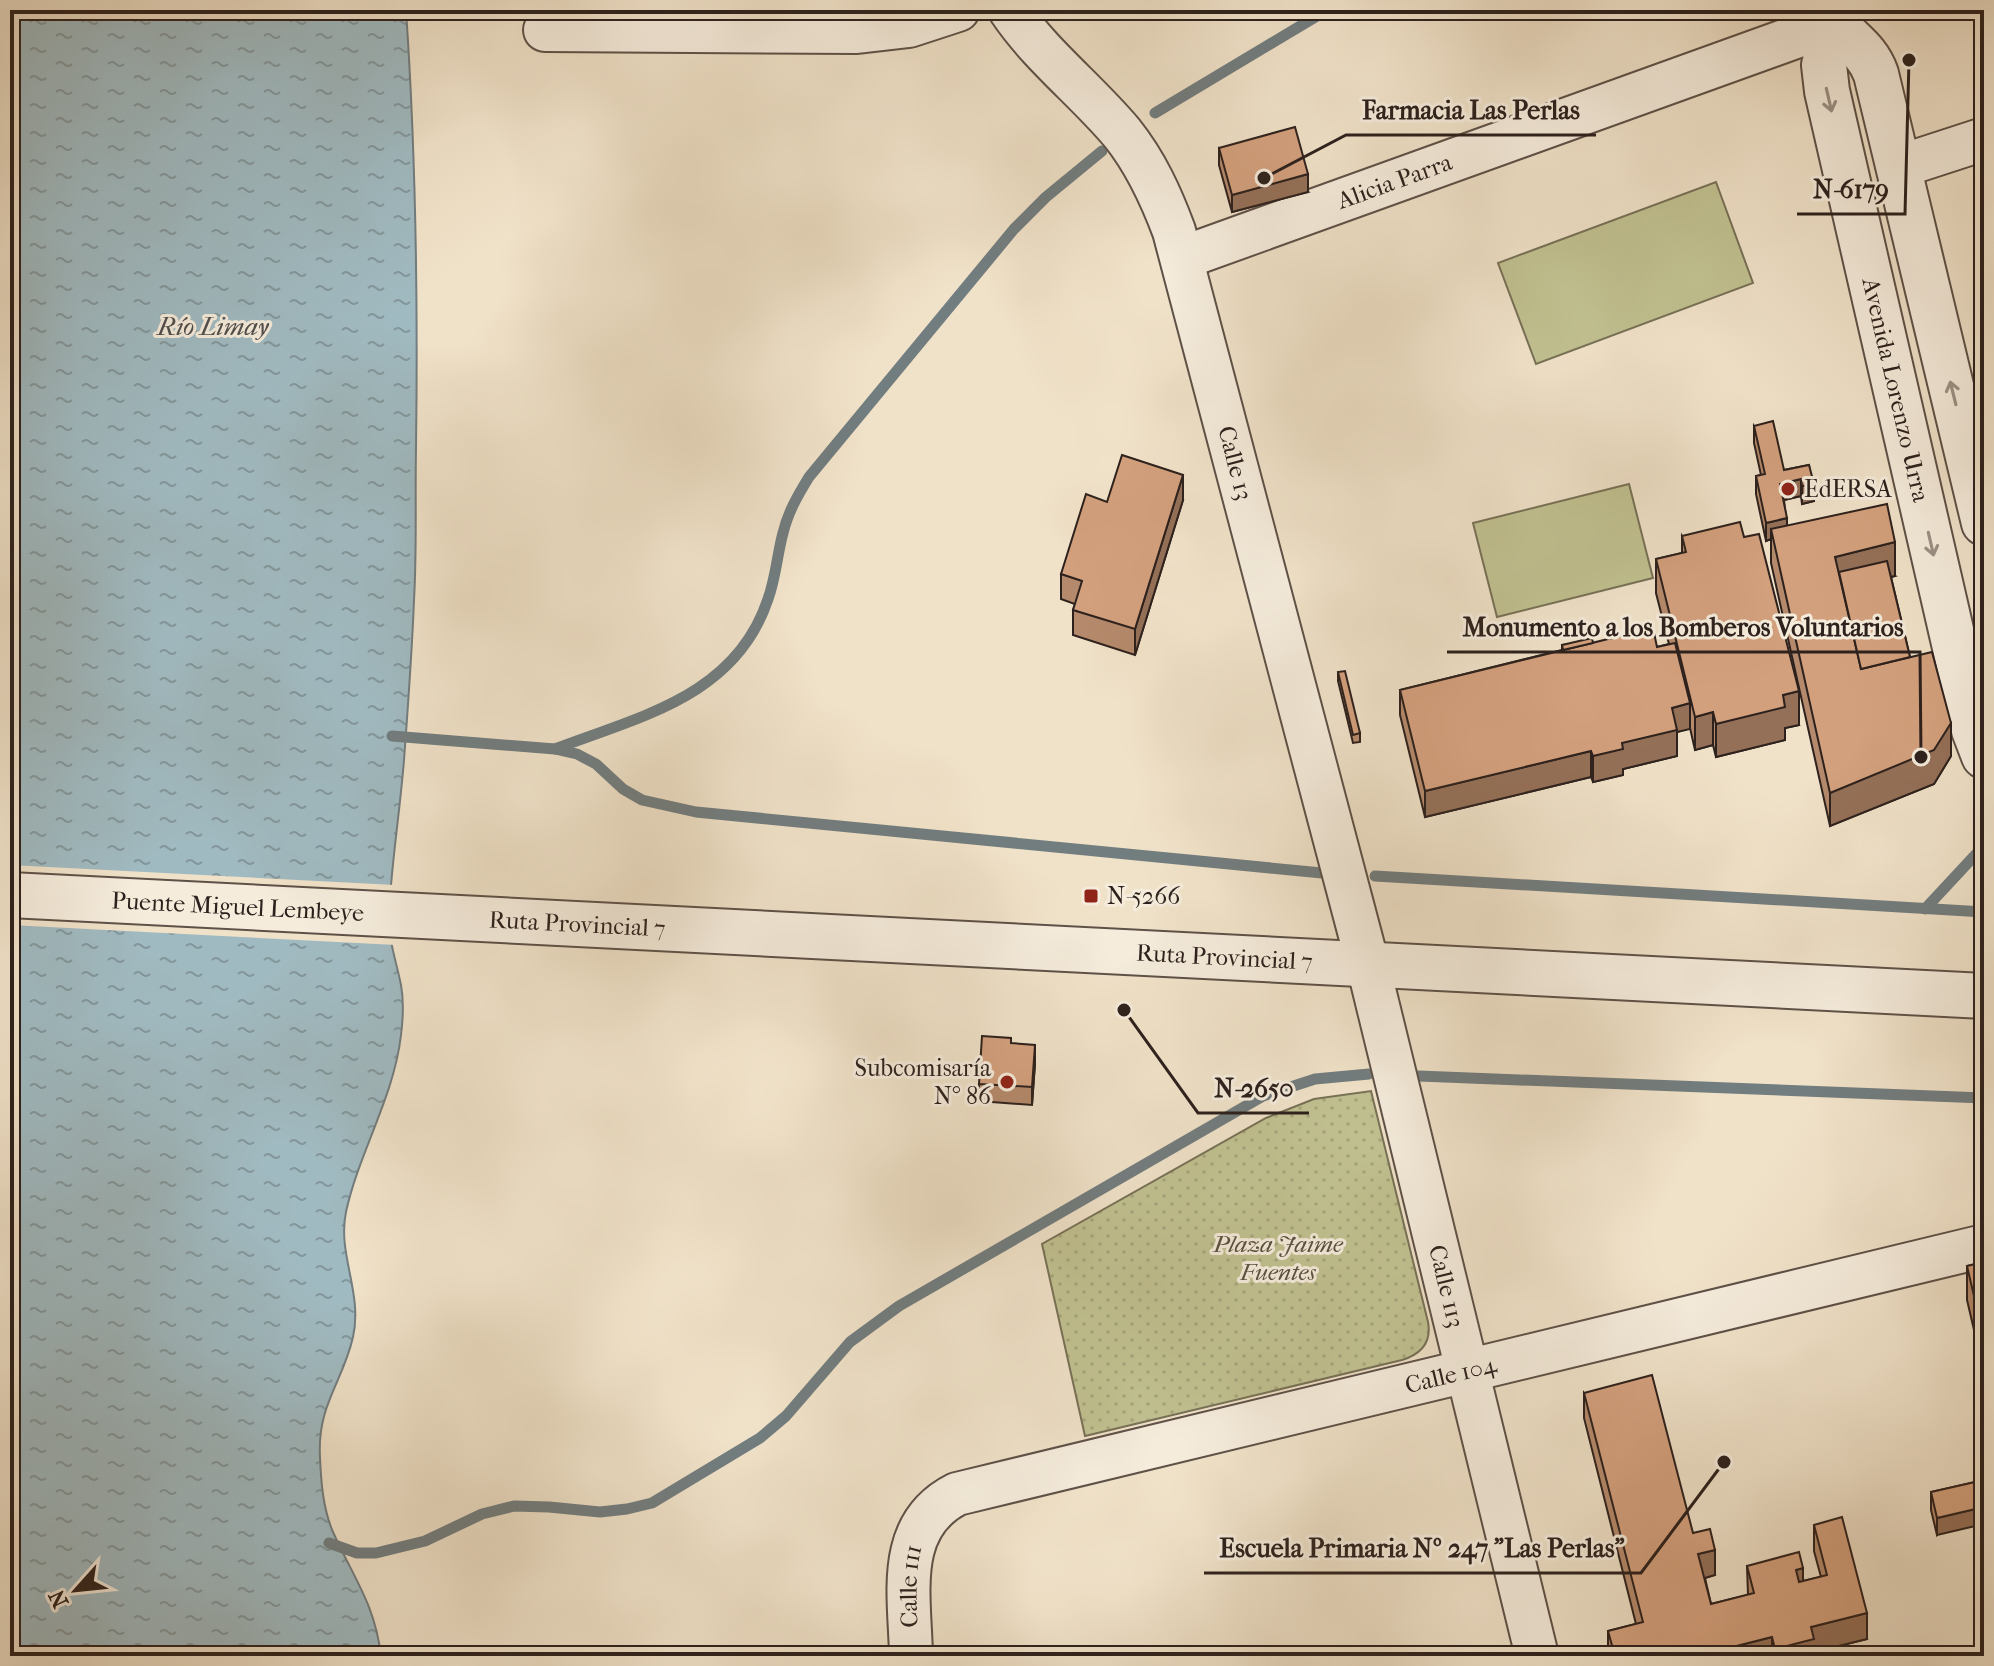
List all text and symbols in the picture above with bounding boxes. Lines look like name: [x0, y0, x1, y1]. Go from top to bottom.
callout: Farmacia Las Perlas: [1346, 85, 1596, 135]
one-way arrow: [1822, 86, 1837, 112]
text: Farmacia Las Perlas: [1361, 95, 1580, 126]
street label: Alicia Parra: [1332, 148, 1457, 215]
callout: N-6179: [1797, 164, 1905, 214]
text: N-6179: [1813, 174, 1889, 205]
street label: Avenida Lorenzo Urra: [1856, 274, 1935, 506]
water label: Río Limay: [155, 311, 270, 342]
one-way arrow: [1944, 381, 1959, 406]
street label: Calle 13: [1212, 423, 1259, 503]
place label: EdERSA: [1804, 475, 1892, 503]
marker: EdERSA: [1779, 480, 1797, 498]
one-way arrow: [1924, 531, 1939, 556]
callout: Monumento a los Bomberos Voluntarios: [1447, 602, 1920, 652]
text: Monumento a los Bomberos Voluntarios: [1462, 612, 1904, 643]
place label: N-5266: [1107, 882, 1181, 910]
street label: Puente Miguel Lembeye: [111, 886, 365, 927]
marker: N-5266: [1082, 887, 1100, 905]
street label: Ruta Provincial 7: [488, 906, 666, 943]
street label: Ruta Provincial 7: [1135, 939, 1313, 976]
place label: Subcomisaría N° 86: [855, 1054, 992, 1110]
callout: N-2650: [1198, 1063, 1309, 1113]
marker: Subcomisaría N° 86: [998, 1073, 1016, 1091]
text: N-2650: [1214, 1073, 1294, 1104]
park label: Plaza Jaime Fuentes: [1212, 1230, 1344, 1286]
street label: Calle 113: [1423, 1242, 1470, 1331]
street label: Calle 104: [1402, 1350, 1500, 1399]
callout: Escuela Primaria Nº 247 "Las Perlas": [1204, 1523, 1641, 1573]
text: Escuela Primaria Nº 247 "Las Perlas": [1219, 1533, 1625, 1565]
street label: Calle 111: [894, 1541, 928, 1628]
north arrow: [36, 1550, 116, 1630]
text: N: [44, 1585, 74, 1612]

